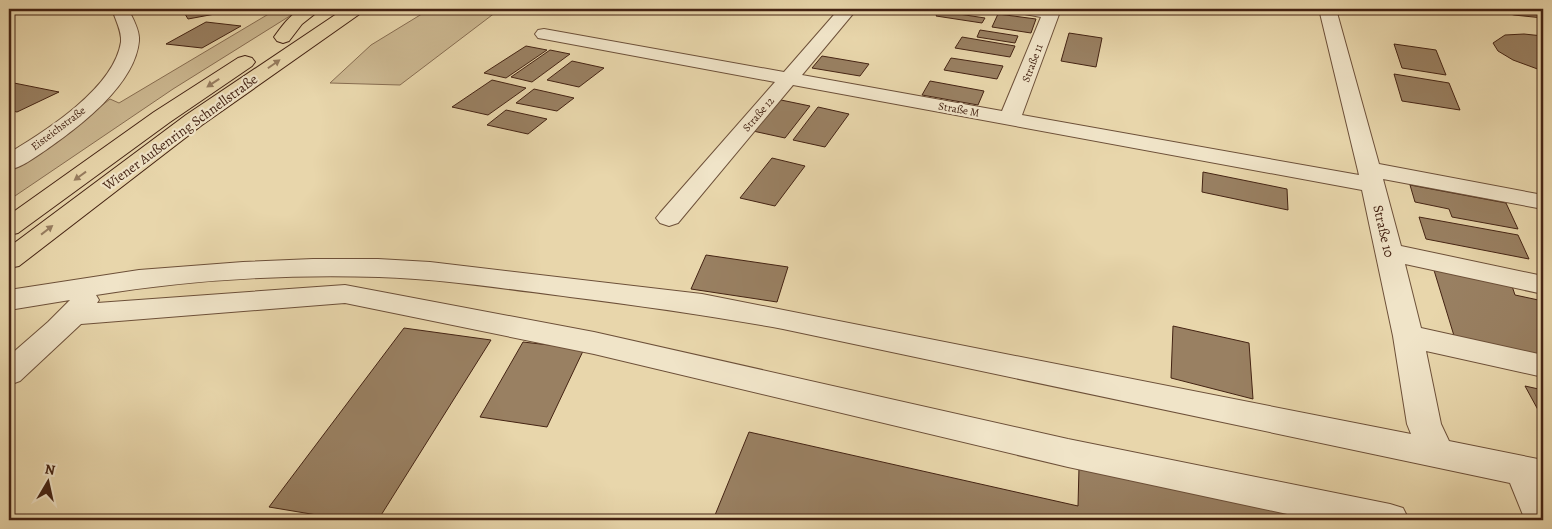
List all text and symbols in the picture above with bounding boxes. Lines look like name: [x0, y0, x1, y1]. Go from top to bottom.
street label: Straße 11: [1018, 42, 1047, 84]
one-way arrow: [268, 59, 281, 69]
street label: Wiener Außenring Schnellstraße: [98, 70, 262, 196]
one-way arrow: [206, 78, 220, 88]
street label: Straße 12: [739, 94, 778, 135]
street label: Straße M: [937, 98, 981, 120]
street label: Eisteichstraße: [28, 103, 89, 154]
one-way arrow: [73, 171, 86, 181]
street label: Straße 10: [1368, 203, 1399, 259]
one-way arrow: [40, 224, 53, 235]
north arrow: [22, 456, 72, 506]
text: N: [43, 459, 56, 480]

